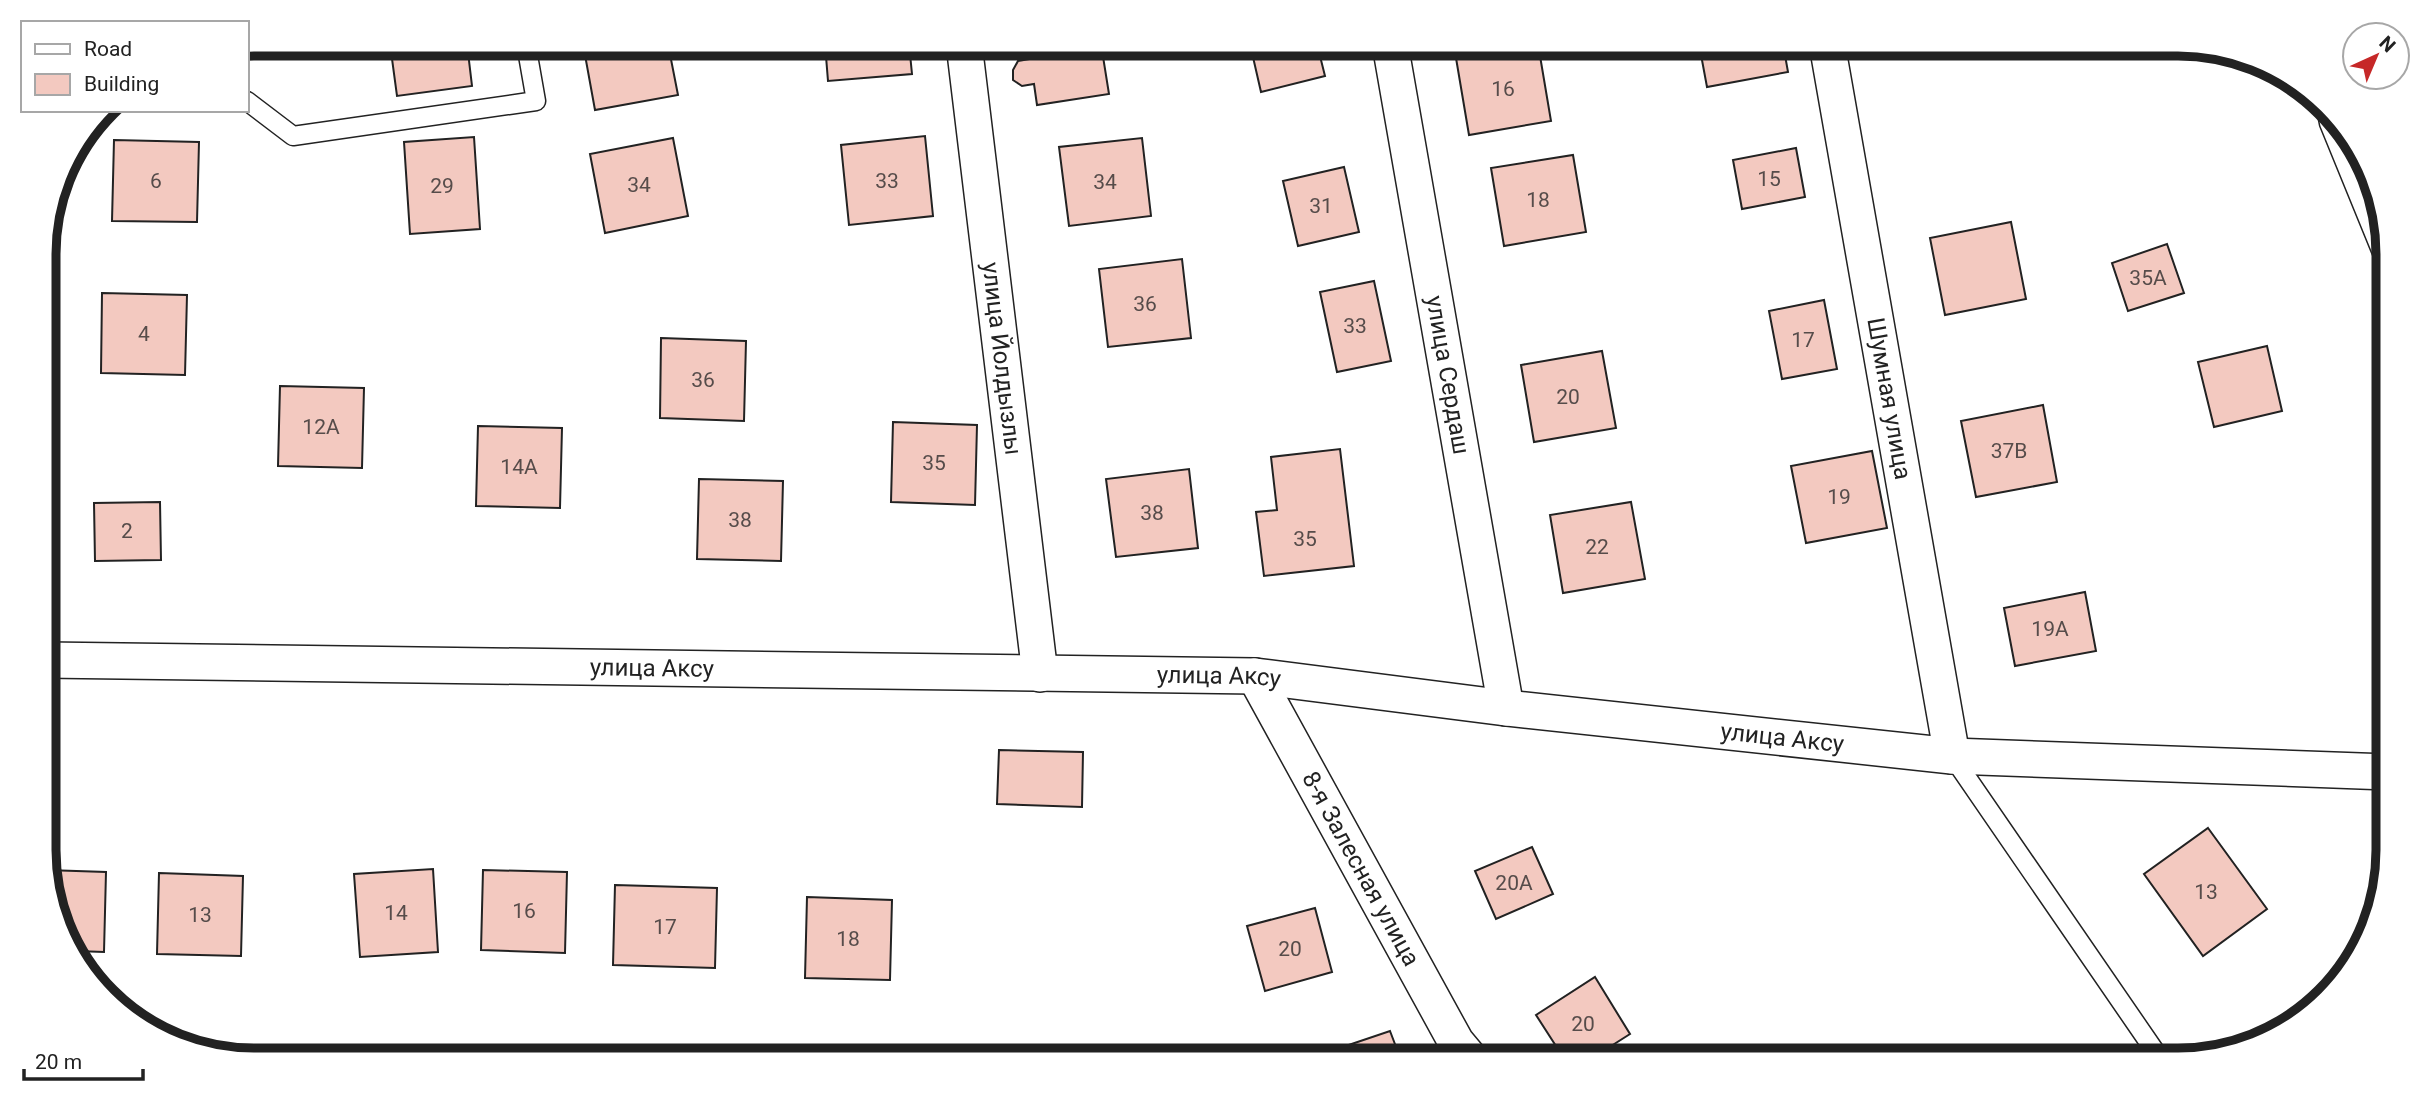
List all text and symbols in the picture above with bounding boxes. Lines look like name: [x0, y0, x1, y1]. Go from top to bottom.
legend: [21, 21, 248, 112]
north arrow: [2341, 21, 2411, 91]
text: N: [2375, 31, 2400, 57]
text: Road: [84, 37, 132, 61]
text: Building: [84, 72, 159, 96]
house number: 16: [1491, 77, 1515, 101]
house number: 15: [1757, 167, 1781, 191]
house number: 6: [150, 169, 162, 193]
house number: 33: [875, 169, 899, 193]
house number: 34: [1093, 170, 1117, 194]
house number: 34: [627, 173, 651, 197]
house number: 29: [430, 174, 454, 198]
house number: 18: [1526, 188, 1550, 212]
house number: 31: [1309, 194, 1333, 218]
street label: улица Йолдызлы: [976, 261, 1027, 457]
house number: 35А: [2129, 266, 2167, 290]
house number: 36: [1133, 292, 1157, 316]
street label: улица Сердаш: [1420, 294, 1475, 456]
house number: 33: [1343, 314, 1367, 338]
street label: Шумная улица: [1861, 316, 1917, 482]
house number: 4: [138, 322, 150, 346]
house number: 17: [1791, 328, 1815, 352]
house number: 36: [691, 368, 715, 392]
house number: 20: [1556, 385, 1580, 409]
house number: 12А: [302, 415, 340, 439]
house number: 37В: [1991, 439, 2027, 463]
house number: 35: [922, 451, 946, 475]
house number: 14А: [500, 455, 538, 479]
house number: 19: [1827, 485, 1851, 509]
house number: 38: [1140, 501, 1164, 525]
house number: 38: [728, 508, 752, 532]
house number: 2: [121, 519, 133, 543]
house number: 35: [1293, 527, 1317, 551]
house number: 22: [1585, 535, 1609, 559]
house number: 19А: [2031, 617, 2069, 641]
street label: улица Аксу: [590, 653, 715, 683]
street label: улица Аксу: [1157, 661, 1283, 693]
street label: улица Аксу: [1719, 717, 1846, 758]
street label: 8-я Залесная улица: [1296, 767, 1426, 971]
house number: 20А: [1495, 871, 1533, 895]
house number: 13: [2194, 880, 2218, 904]
house number: 16: [512, 899, 536, 923]
house number: 14: [384, 901, 408, 925]
house number: 13: [188, 903, 212, 927]
house number: 17: [653, 915, 677, 939]
house number: 18: [836, 927, 860, 951]
house number: 20: [1278, 937, 1302, 961]
house number: 20: [1571, 1012, 1595, 1036]
scale bar: [24, 1038, 144, 1082]
text: 20 m: [35, 1050, 82, 1074]

